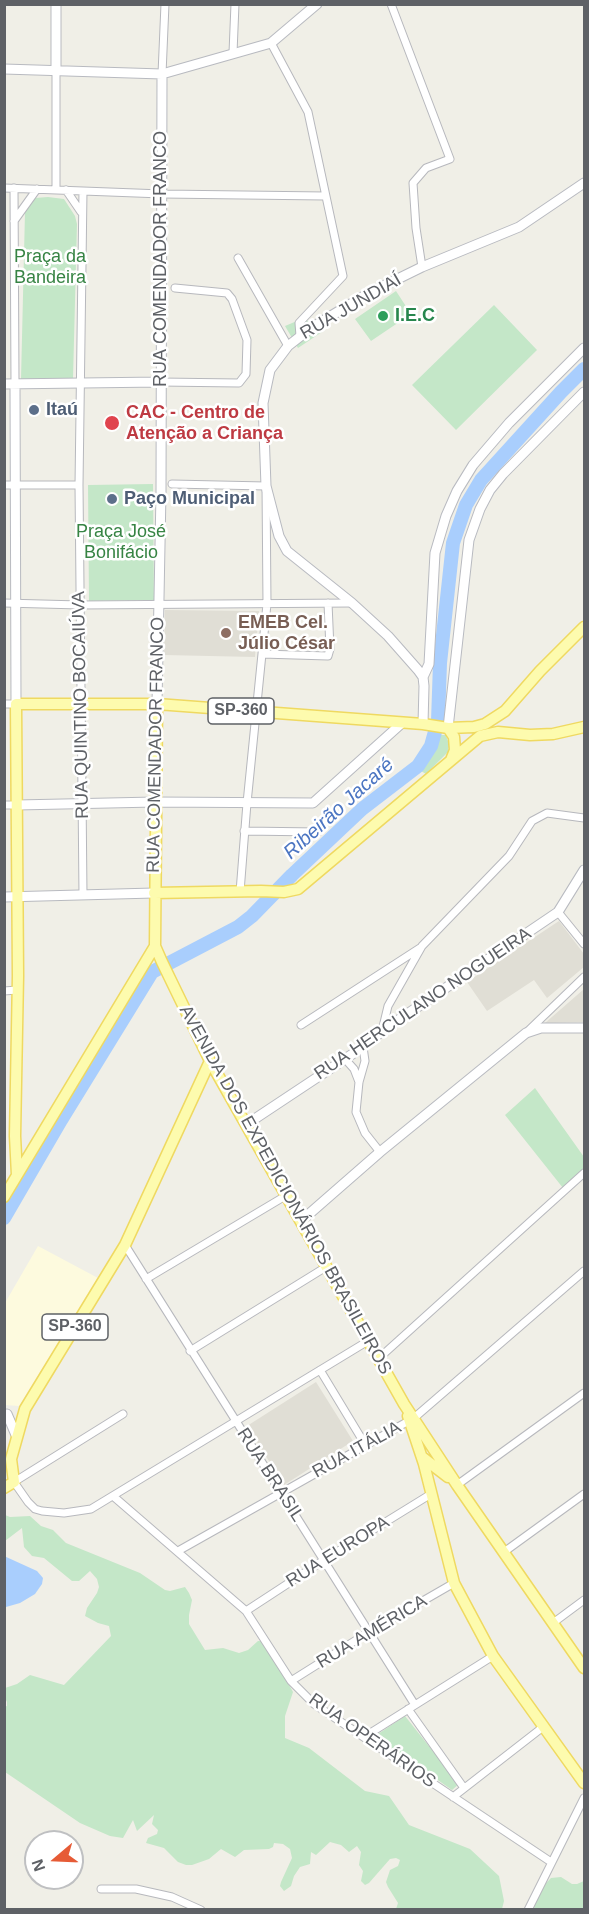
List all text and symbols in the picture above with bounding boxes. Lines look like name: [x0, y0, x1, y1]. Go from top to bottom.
street label: RUA COMENDADOR FRANCO: [150, 131, 172, 387]
park label: Praça da Bandeira: [14, 246, 86, 288]
street label: RUA JUNDIAÍ: [297, 269, 405, 345]
place label: I.E.C: [395, 305, 435, 327]
marker: I.E.C: [376, 309, 390, 323]
place label: Itaú: [46, 399, 78, 421]
place label: CAC - Centro de Atenção a Criança: [126, 402, 283, 444]
marker: Itaú: [27, 403, 41, 417]
marker: CAC - Centro de Atenção a Criança: [103, 414, 121, 432]
place label: Paço Municipal: [124, 488, 255, 510]
marker: Paço Municipal: [105, 492, 119, 506]
park label: Praça José Bonifácio: [76, 521, 166, 564]
street label: RUA QUINTINO BOCAIÚVA: [68, 591, 94, 819]
place label: EMEB Cel. Júlio César: [238, 612, 335, 654]
street label: RUA COMENDADOR FRANCO: [143, 617, 169, 873]
marker: EMEB Cel. Júlio César: [219, 626, 233, 640]
road number: SP-360: [208, 698, 274, 724]
water label: Ribeirão Jacaré: [279, 753, 399, 865]
street label: RUA HERCULANO NOGUEIRA: [310, 923, 536, 1085]
street label: AVENIDA DOS EXPEDICIONÁRIOS BRASILEIROS: [174, 1002, 396, 1378]
road number: SP-360: [42, 1314, 108, 1340]
street label: RUA ITÁLIA: [309, 1417, 405, 1483]
street label: RUA BRASIL: [232, 1424, 308, 1526]
street label: RUA EUROPA: [282, 1512, 394, 1592]
street label: RUA AMÉRICA: [313, 1591, 431, 1673]
street label: RUA OPERÁRIOS: [304, 1689, 440, 1793]
north arrow: [24, 1830, 84, 1890]
text: N: [28, 1857, 48, 1874]

